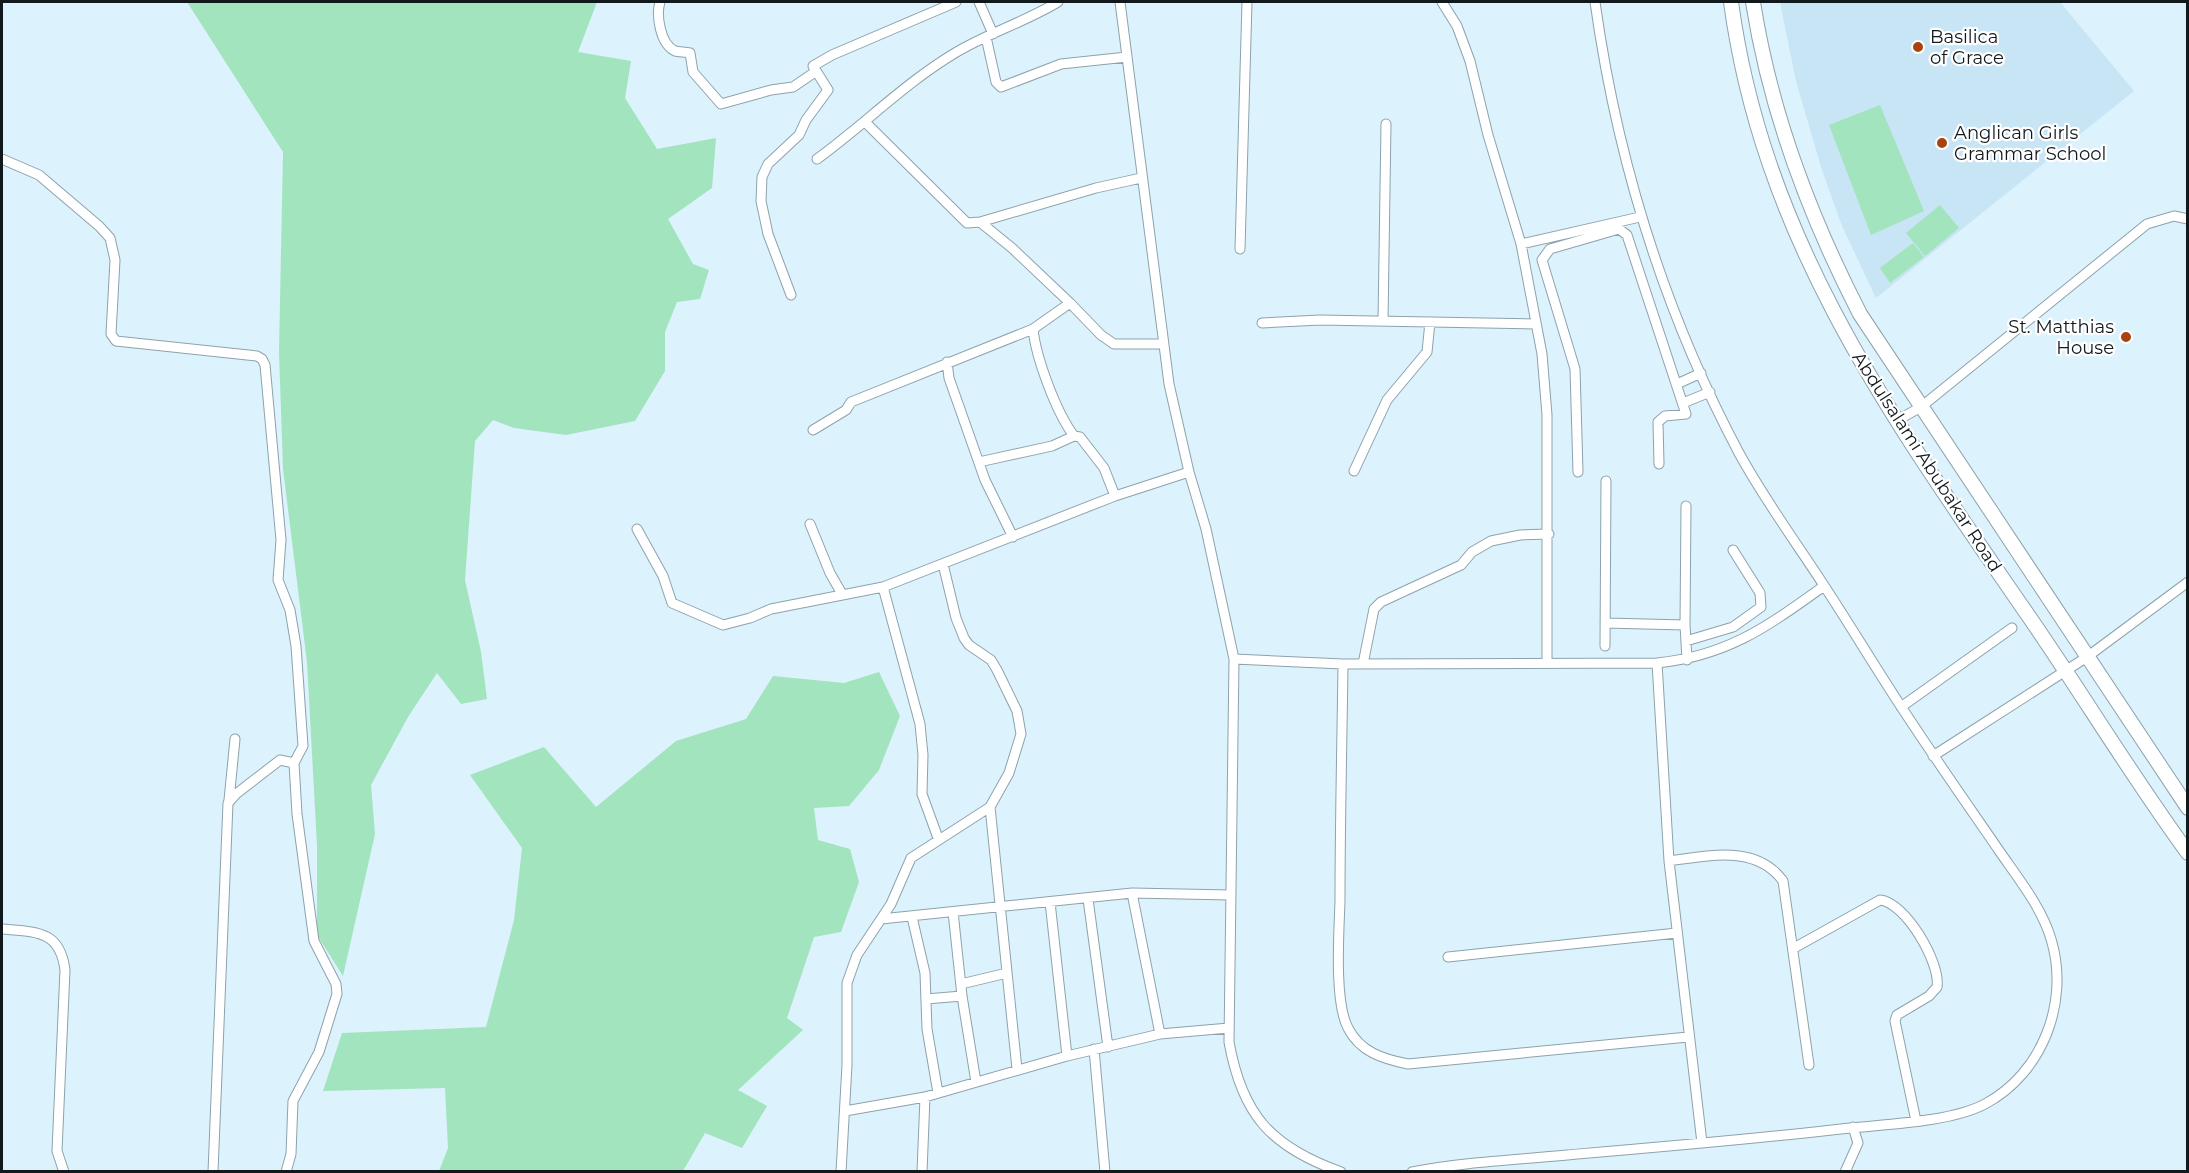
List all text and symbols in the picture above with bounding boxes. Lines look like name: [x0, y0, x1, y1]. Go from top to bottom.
place label: Basilica of Grace: [1930, 26, 2004, 69]
marker: Basilica of Grace: [1911, 40, 1925, 54]
place label: Anglican Girls Grammar School: [1954, 122, 2106, 165]
marker: Anglican Girls Grammar School: [1935, 136, 1949, 150]
place label: St. Matthias House: [2008, 316, 2114, 359]
marker: St. Matthias House: [2119, 330, 2133, 344]
street label: Abdulsalami Abubakar Road: [1848, 348, 2006, 576]

